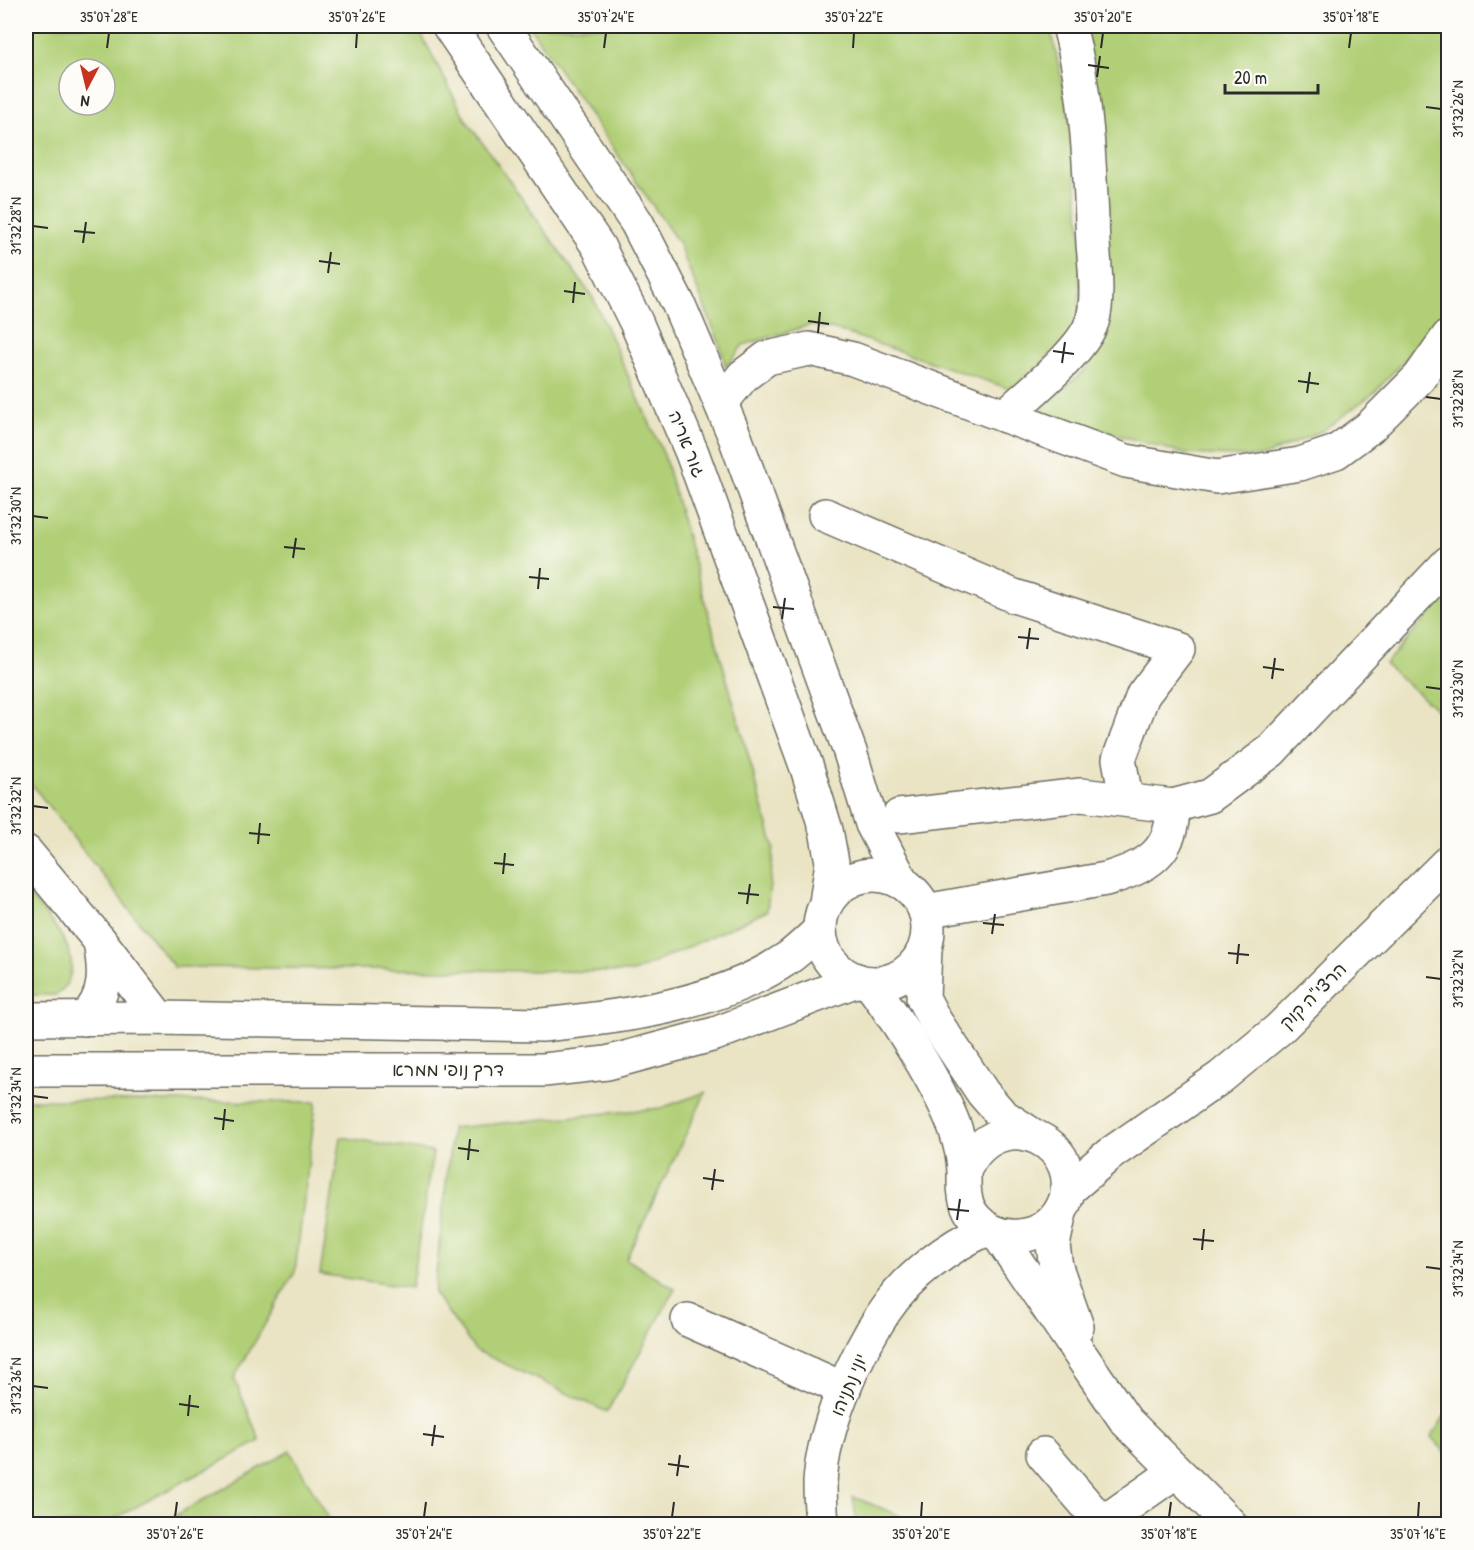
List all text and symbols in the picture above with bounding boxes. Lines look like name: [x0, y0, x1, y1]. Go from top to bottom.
text: 35°07'28"E: [80, 6, 138, 27]
text: 35°07'26"E: [328, 6, 386, 27]
text: 35°07'24"E: [578, 6, 635, 27]
text: 35°07'22"E: [825, 6, 884, 27]
text: 35°07'20"E: [1074, 6, 1132, 27]
text: 35°07'18"E: [1323, 6, 1380, 27]
north arrow: [57, 57, 117, 117]
scale bar: [1225, 57, 1318, 95]
text: 20 m: [1234, 65, 1267, 90]
text: 31°32'26"N: [1447, 80, 1468, 138]
text: N: [79, 90, 91, 113]
text: 31°32'28"N: [5, 197, 26, 255]
text: 31°32'28"N: [1447, 370, 1468, 428]
street label: גור אריה: [663, 407, 712, 481]
text: 31°32'30"N: [5, 487, 26, 545]
text: 31°32'30"N: [1447, 660, 1468, 718]
text: 31°32'32"N: [5, 777, 26, 835]
text: 31°32'32"N: [1447, 950, 1468, 1008]
street label: הרצי"ה קוק: [1273, 956, 1352, 1035]
street label: דרך נופי ממרא: [392, 1057, 504, 1082]
text: 31°32'34"N: [5, 1068, 26, 1124]
text: 31°32'34"N: [1447, 1241, 1468, 1297]
street label: יוני נתניהו: [824, 1350, 873, 1420]
text: 31°32'36"N: [5, 1357, 26, 1415]
text: 35°07'26"E: [146, 1523, 204, 1544]
text: 35°07'24"E: [396, 1523, 453, 1544]
text: 35°07'22"E: [643, 1523, 702, 1544]
text: 35°07'20"E: [892, 1523, 950, 1544]
text: 35°07'18"E: [1141, 1523, 1198, 1544]
text: 35°07'16"E: [1390, 1523, 1446, 1544]

